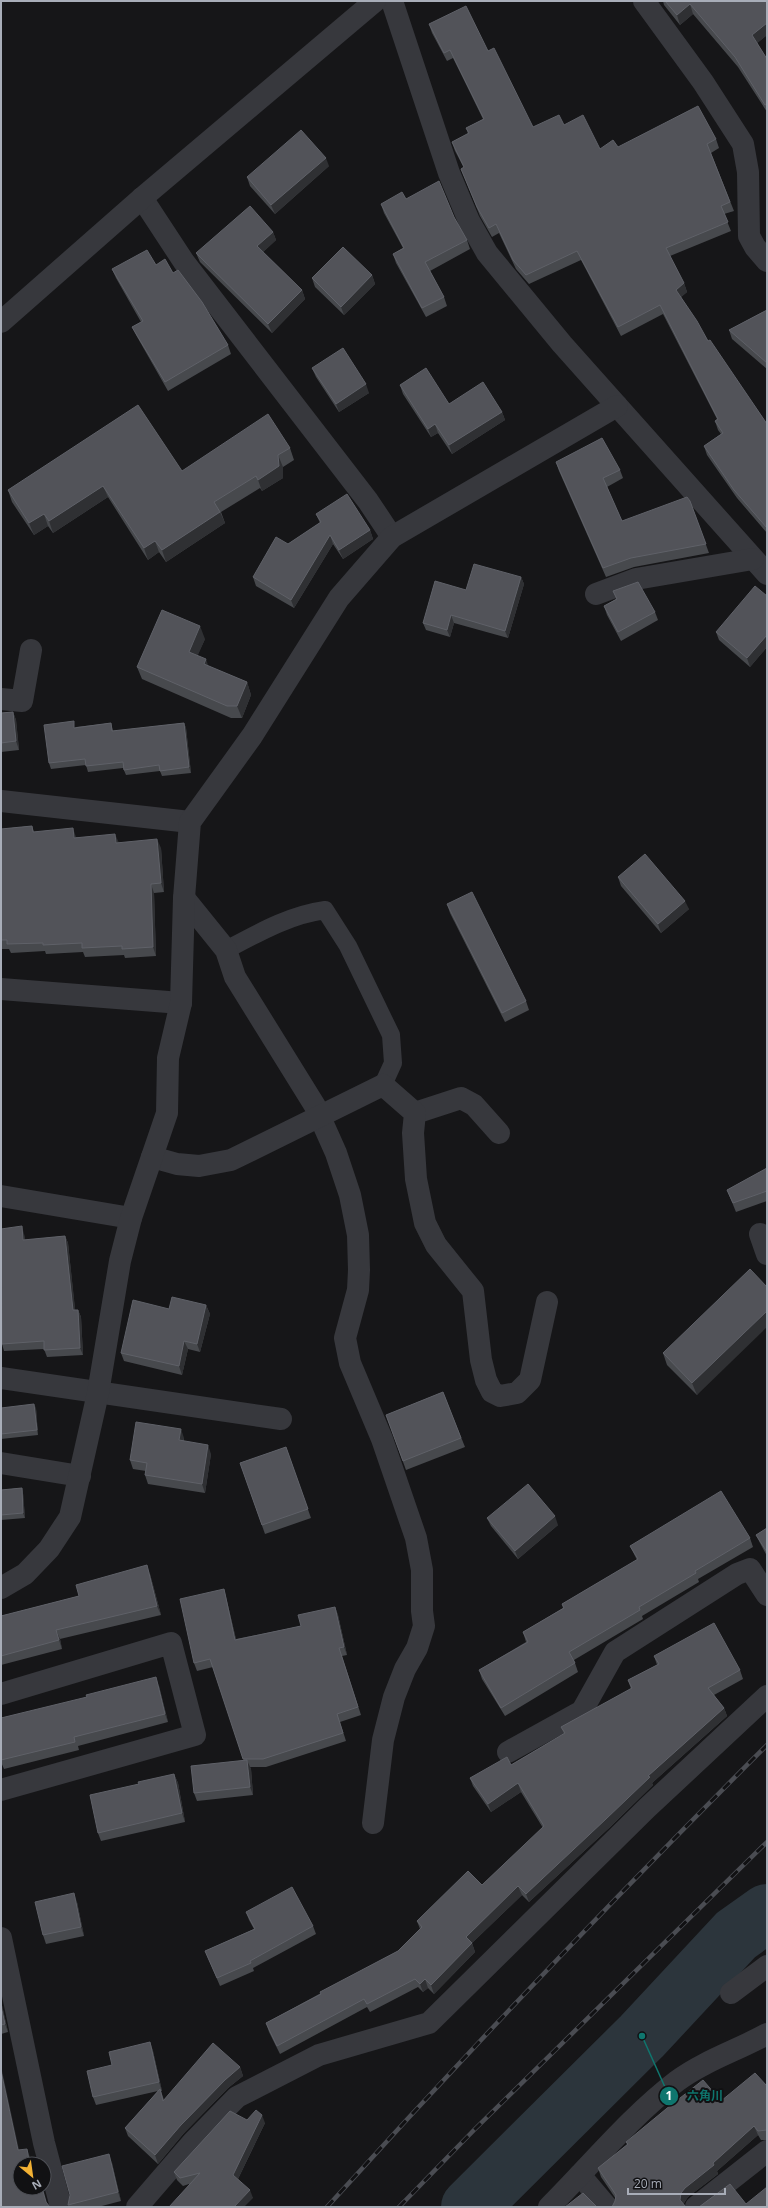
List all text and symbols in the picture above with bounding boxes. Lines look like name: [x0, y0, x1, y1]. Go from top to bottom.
callout: 六角川: [659, 2084, 731, 2108]
text: 1: [666, 2087, 672, 2104]
text: 六角川: [687, 2087, 723, 2104]
north arrow: [12, 2156, 52, 2196]
scale bar: [628, 2170, 725, 2196]
text: 20 m: [634, 2175, 662, 2192]
text: N: [30, 2176, 45, 2194]

